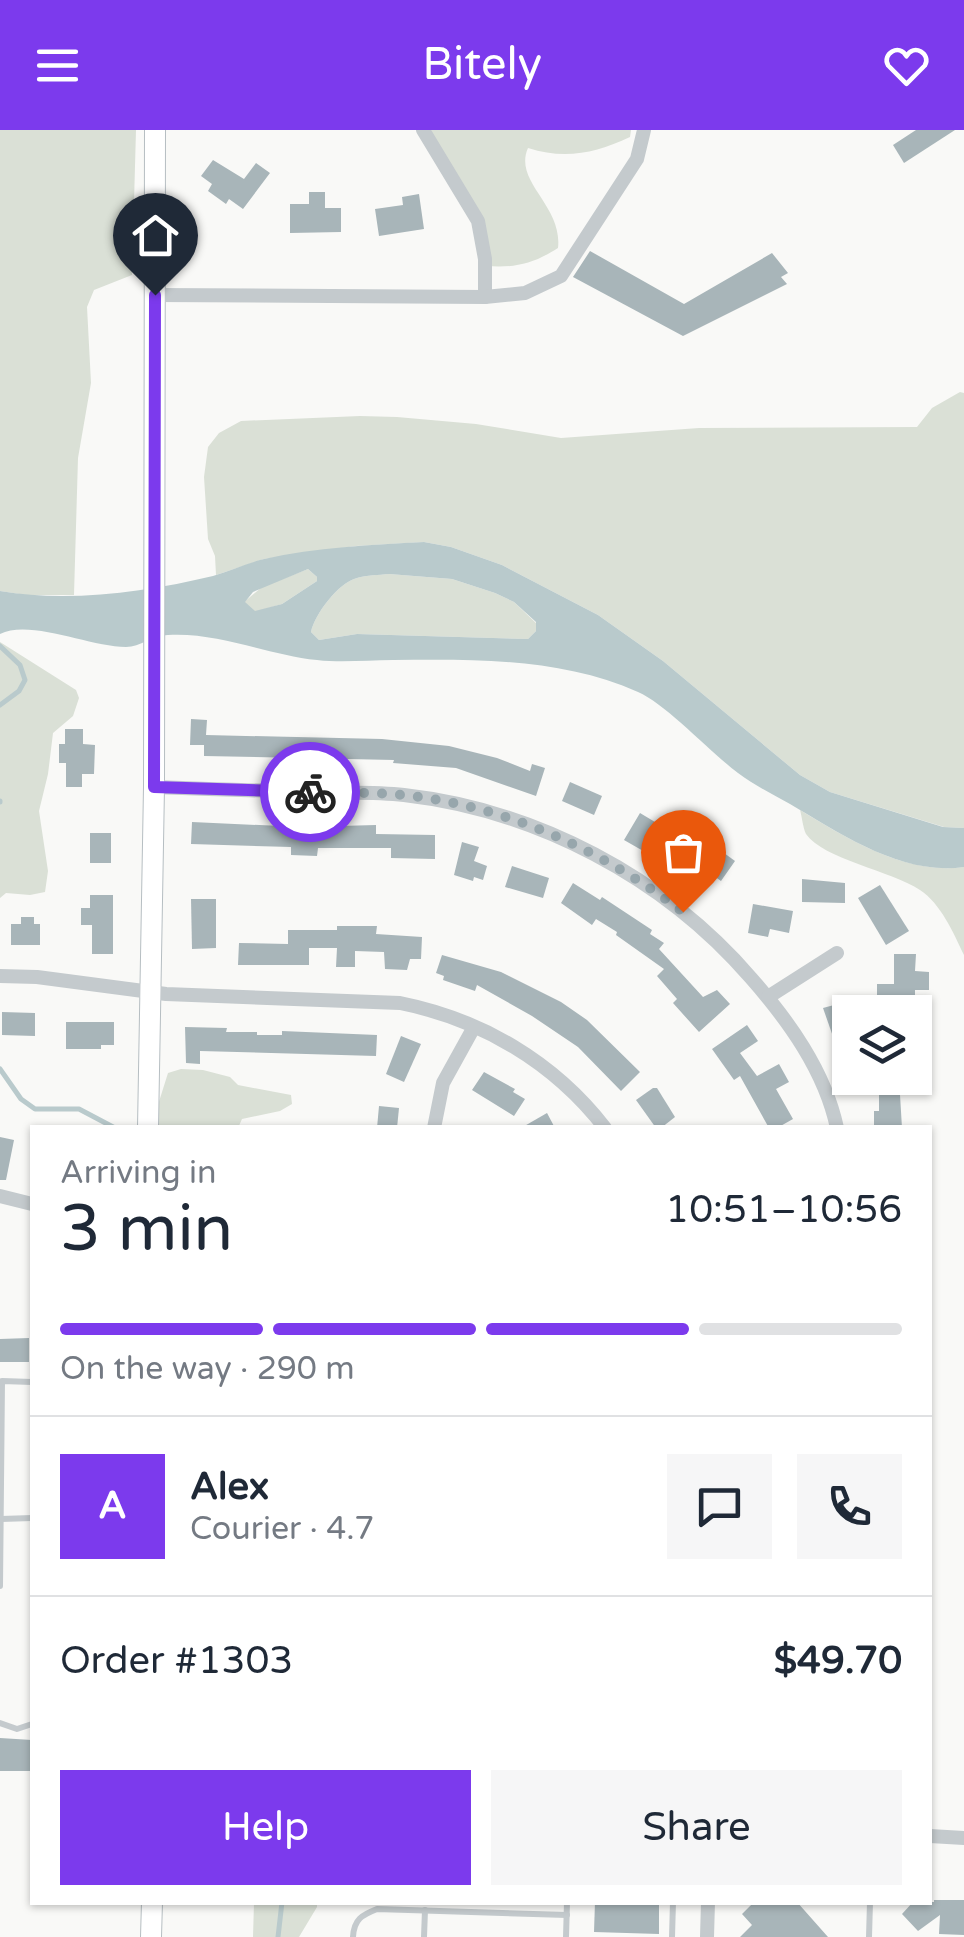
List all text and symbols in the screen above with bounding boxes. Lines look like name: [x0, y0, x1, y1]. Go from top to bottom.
icon: menu: [30, 38, 85, 93]
text: Bitely: [422, 38, 542, 92]
icon: heart: [879, 38, 934, 93]
pin: [113, 193, 198, 296]
icon: home: [128, 208, 183, 263]
courier: [260, 742, 360, 842]
icon: bike: [283, 765, 338, 820]
pin: [641, 810, 726, 913]
icon: bag: [656, 825, 711, 880]
map controls: [832, 995, 932, 1095]
button: layers: [832, 995, 932, 1095]
text: Arriving in: [60, 1154, 217, 1192]
text: 10:51–10:56: [665, 1187, 902, 1233]
text: 3 min: [60, 1190, 233, 1269]
text: On the way · 290 m: [60, 1350, 355, 1388]
button: chat: [667, 1454, 772, 1559]
button: phone: [797, 1454, 902, 1559]
text: Alex: [190, 1464, 269, 1510]
text: A: [98, 1483, 127, 1529]
text: Courier · 4.7: [190, 1510, 374, 1548]
text: Order #1303: [60, 1638, 293, 1684]
text: $49.70: [774, 1638, 902, 1684]
button: Help: [60, 1770, 471, 1885]
button: Share: [491, 1770, 902, 1885]

